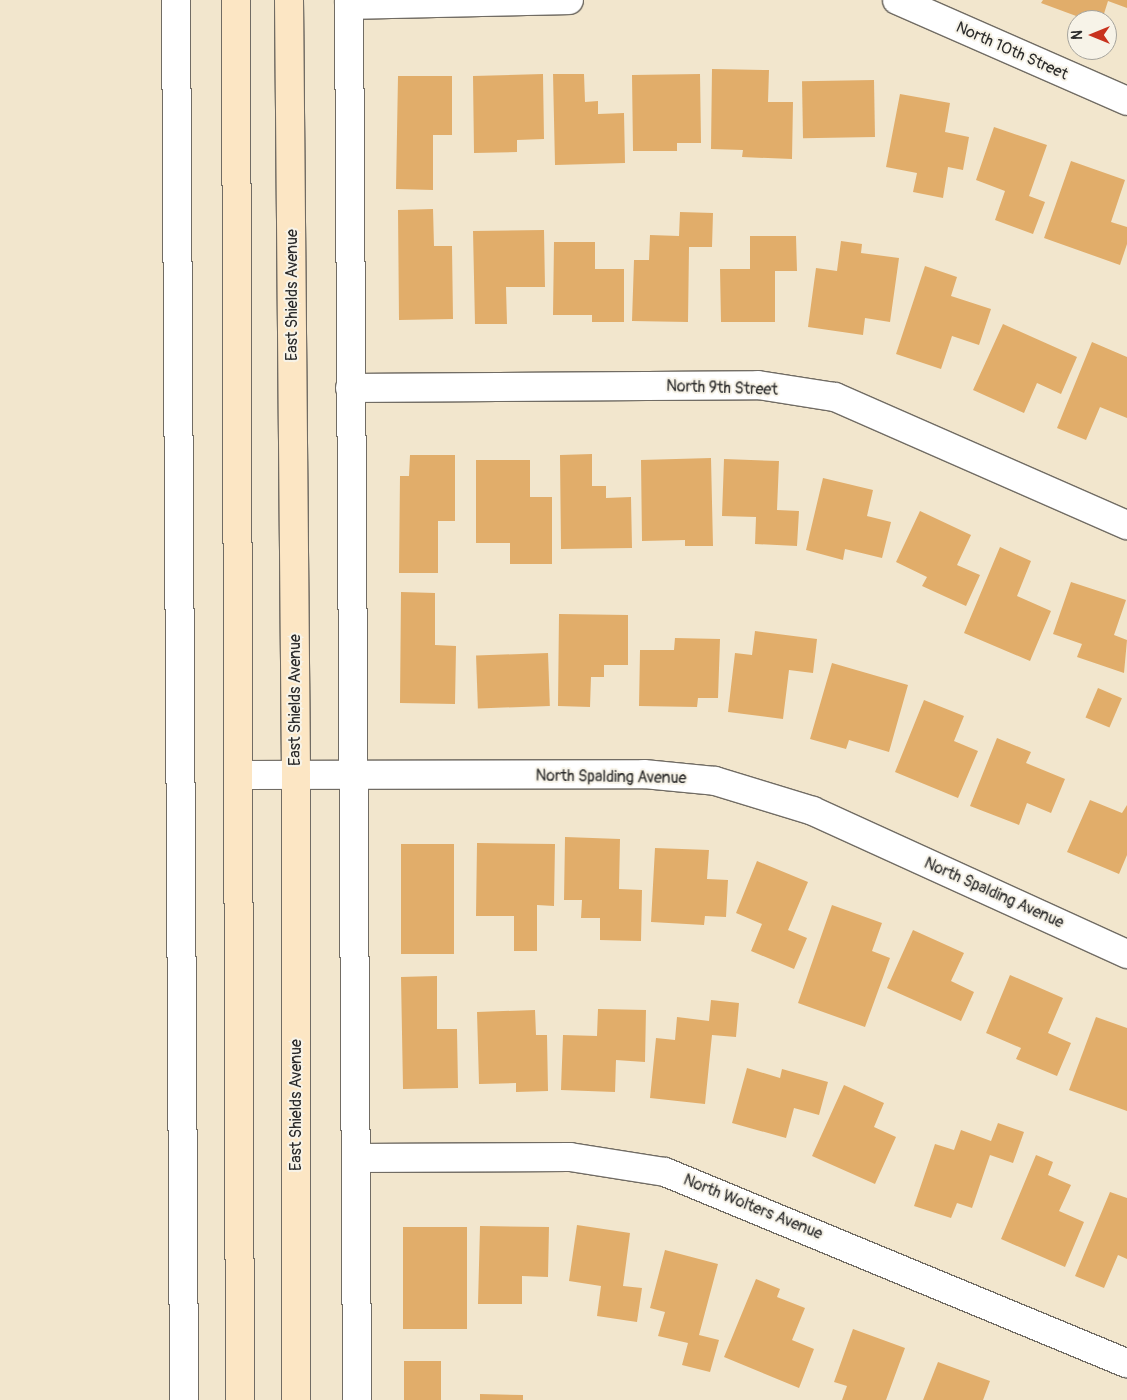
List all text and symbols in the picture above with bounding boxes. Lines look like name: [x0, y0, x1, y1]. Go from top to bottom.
north arrow: [1067, 10, 1117, 60]
street label: North 10th Street: [953, 18, 1071, 84]
text: N: [1069, 30, 1086, 40]
street label: East Shields Avenue: [282, 229, 302, 361]
street label: North 9th Street: [666, 376, 778, 400]
street label: East Shields Avenue: [285, 634, 305, 766]
street label: North Spalding Avenue: [535, 766, 687, 788]
street label: North Spalding Avenue: [921, 854, 1067, 932]
street label: East Shields Avenue: [286, 1039, 306, 1171]
street label: North Wolters Avenue: [681, 1170, 825, 1244]

